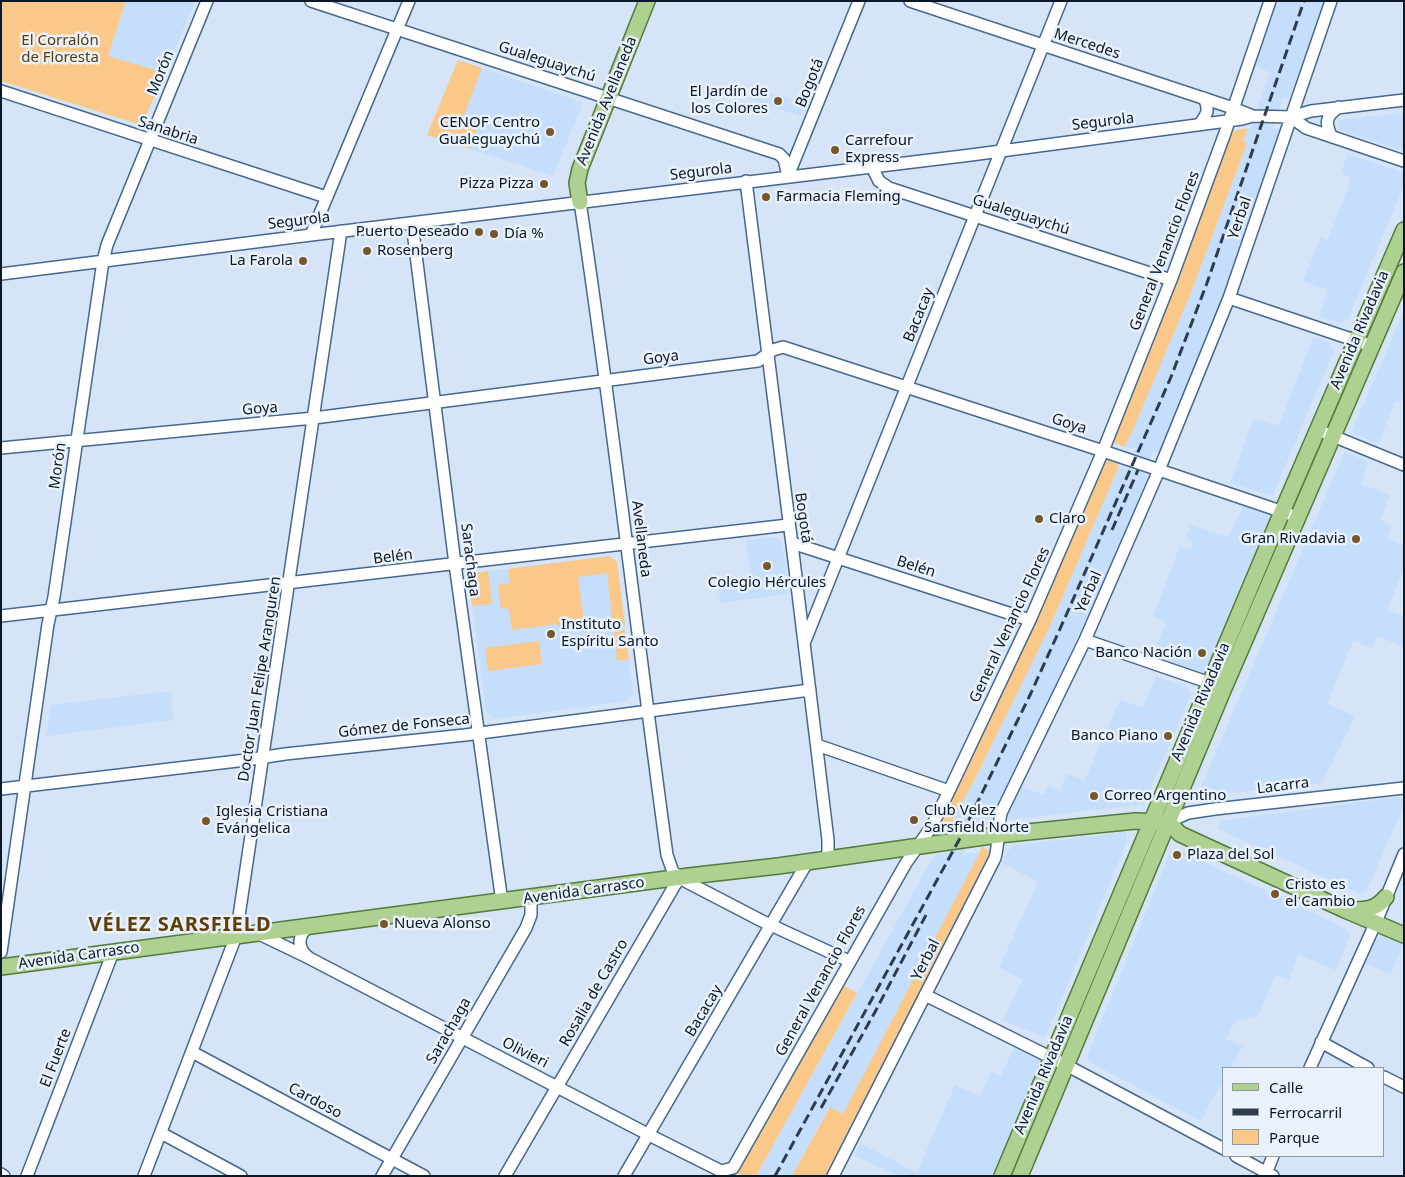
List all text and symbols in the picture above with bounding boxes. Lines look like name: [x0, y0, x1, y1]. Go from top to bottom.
street label: Mercedes: [1052, 25, 1122, 63]
park label: El Corralón de Floresta: [21, 32, 99, 67]
street label: Avenida Avellaneda: [573, 34, 641, 168]
street label: Gualeguaychú: [496, 38, 598, 86]
street label: Morón: [144, 48, 178, 98]
street label: Bogotá: [792, 56, 828, 110]
place label: El Jardín de los Colores: [690, 83, 768, 118]
marker: El Jardín de los Colores: [772, 95, 784, 107]
street label: Segurola: [1071, 109, 1135, 135]
street label: Sanabria: [136, 113, 200, 149]
place label: CENOF Centro Gualeguaychú: [439, 114, 540, 149]
marker: CENOF Centro Gualeguaychú: [544, 126, 556, 138]
place label: Carrefour Express: [845, 132, 913, 167]
marker: Carrefour Express: [829, 144, 841, 156]
street label: Segurola: [669, 159, 733, 185]
street label: General Venancio Flores: [1126, 169, 1204, 333]
place label: Pizza Pizza: [459, 175, 534, 193]
marker: Pizza Pizza: [538, 178, 550, 190]
place label: Farmacia Fleming: [776, 188, 901, 206]
marker: Farmacia Fleming: [760, 191, 772, 203]
street label: Gualeguaychú: [970, 191, 1072, 239]
street label: Yerbal: [1224, 194, 1256, 242]
street label: Segurola: [267, 208, 331, 234]
place label: Puerto Deseado: [356, 223, 469, 241]
place label: Día %: [504, 225, 544, 243]
marker: Puerto Deseado: [473, 226, 485, 238]
marker: Día %: [488, 228, 500, 240]
place label: Rosenberg: [377, 242, 453, 260]
marker: Rosenberg: [361, 245, 373, 257]
place label: La Farola: [229, 252, 293, 270]
marker: La Farola: [297, 255, 309, 267]
street label: Avenida Rivadavia: [1327, 268, 1393, 392]
street label: Bacacay: [900, 285, 938, 345]
street label: Goya: [642, 347, 680, 369]
street label: Goya: [241, 398, 279, 420]
street label: Goya: [1049, 410, 1089, 438]
street label: Morón: [46, 442, 70, 490]
street label: Bogotá: [791, 492, 815, 544]
street label: Avellaneda: [627, 500, 655, 578]
place label: Claro: [1049, 510, 1086, 528]
marker: Claro: [1033, 513, 1045, 525]
street label: Sarachaga: [457, 522, 483, 598]
place label: Gran Rivadavia: [1241, 530, 1346, 548]
marker: Gran Rivadavia: [1350, 533, 1362, 545]
street label: General Venancio Flores: [966, 544, 1054, 706]
street label: Belén: [372, 546, 414, 568]
street label: Belén: [894, 552, 938, 582]
marker: Colegio Hércules: [761, 560, 773, 572]
street label: Yerbal: [1072, 568, 1106, 616]
place label: Colegio Hércules: [708, 574, 826, 592]
street label: Doctor Juan Felipe Aranguren: [235, 575, 285, 783]
place label: Instituto Espíritu Santo: [561, 616, 659, 651]
marker: Instituto Espíritu Santo: [545, 628, 557, 640]
street label: Avenida Rivadavia: [1168, 640, 1234, 764]
place label: Banco Nación: [1095, 644, 1192, 662]
marker: Banco Nación: [1196, 647, 1208, 659]
street label: Gómez de Fonseca: [337, 710, 471, 742]
place label: Banco Piano: [1071, 727, 1158, 745]
marker: Banco Piano: [1162, 730, 1174, 742]
street label: Lacarra: [1256, 774, 1310, 798]
place label: Correo Argentino: [1104, 787, 1226, 805]
marker: Correo Argentino: [1088, 790, 1100, 802]
place label: Club Velez Sarsfield Norte: [924, 802, 1029, 837]
place label: Iglesia Cristiana Evángelica: [216, 803, 328, 838]
marker: Club Velez Sarsfield Norte: [908, 814, 920, 826]
marker: Iglesia Cristiana Evángelica: [200, 815, 212, 827]
place label: Plaza del Sol: [1187, 846, 1274, 864]
marker: Plaza del Sol: [1171, 849, 1183, 861]
street label: Avenida Carrasco: [522, 874, 646, 908]
place label: Cristo es el Cambio: [1285, 876, 1355, 911]
marker: Cristo es el Cambio: [1269, 888, 1281, 900]
street label: General Venancio Flores: [772, 902, 870, 1060]
district label: VÉLEZ SARSFIELD: [87, 913, 273, 937]
place label: Nueva Alonso: [394, 915, 491, 933]
marker: Nueva Alonso: [378, 918, 390, 930]
street label: Rosalia de Castro: [556, 936, 632, 1050]
street label: Yerbal: [908, 936, 944, 984]
street label: Avenida Carrasco: [17, 939, 141, 973]
street label: Bacacay: [682, 982, 726, 1040]
street label: Sarachaga: [423, 995, 475, 1067]
street label: Avenida Rivadavia: [1011, 1013, 1077, 1137]
street label: El Fuerte: [37, 1026, 75, 1090]
street label: Olivieri: [499, 1034, 551, 1072]
legend: [1222, 1067, 1385, 1157]
text: Calle: [1269, 1077, 1303, 1097]
street label: Cardoso: [285, 1079, 345, 1123]
text: Ferrocarril: [1269, 1102, 1342, 1122]
text: Parque: [1269, 1127, 1319, 1147]

